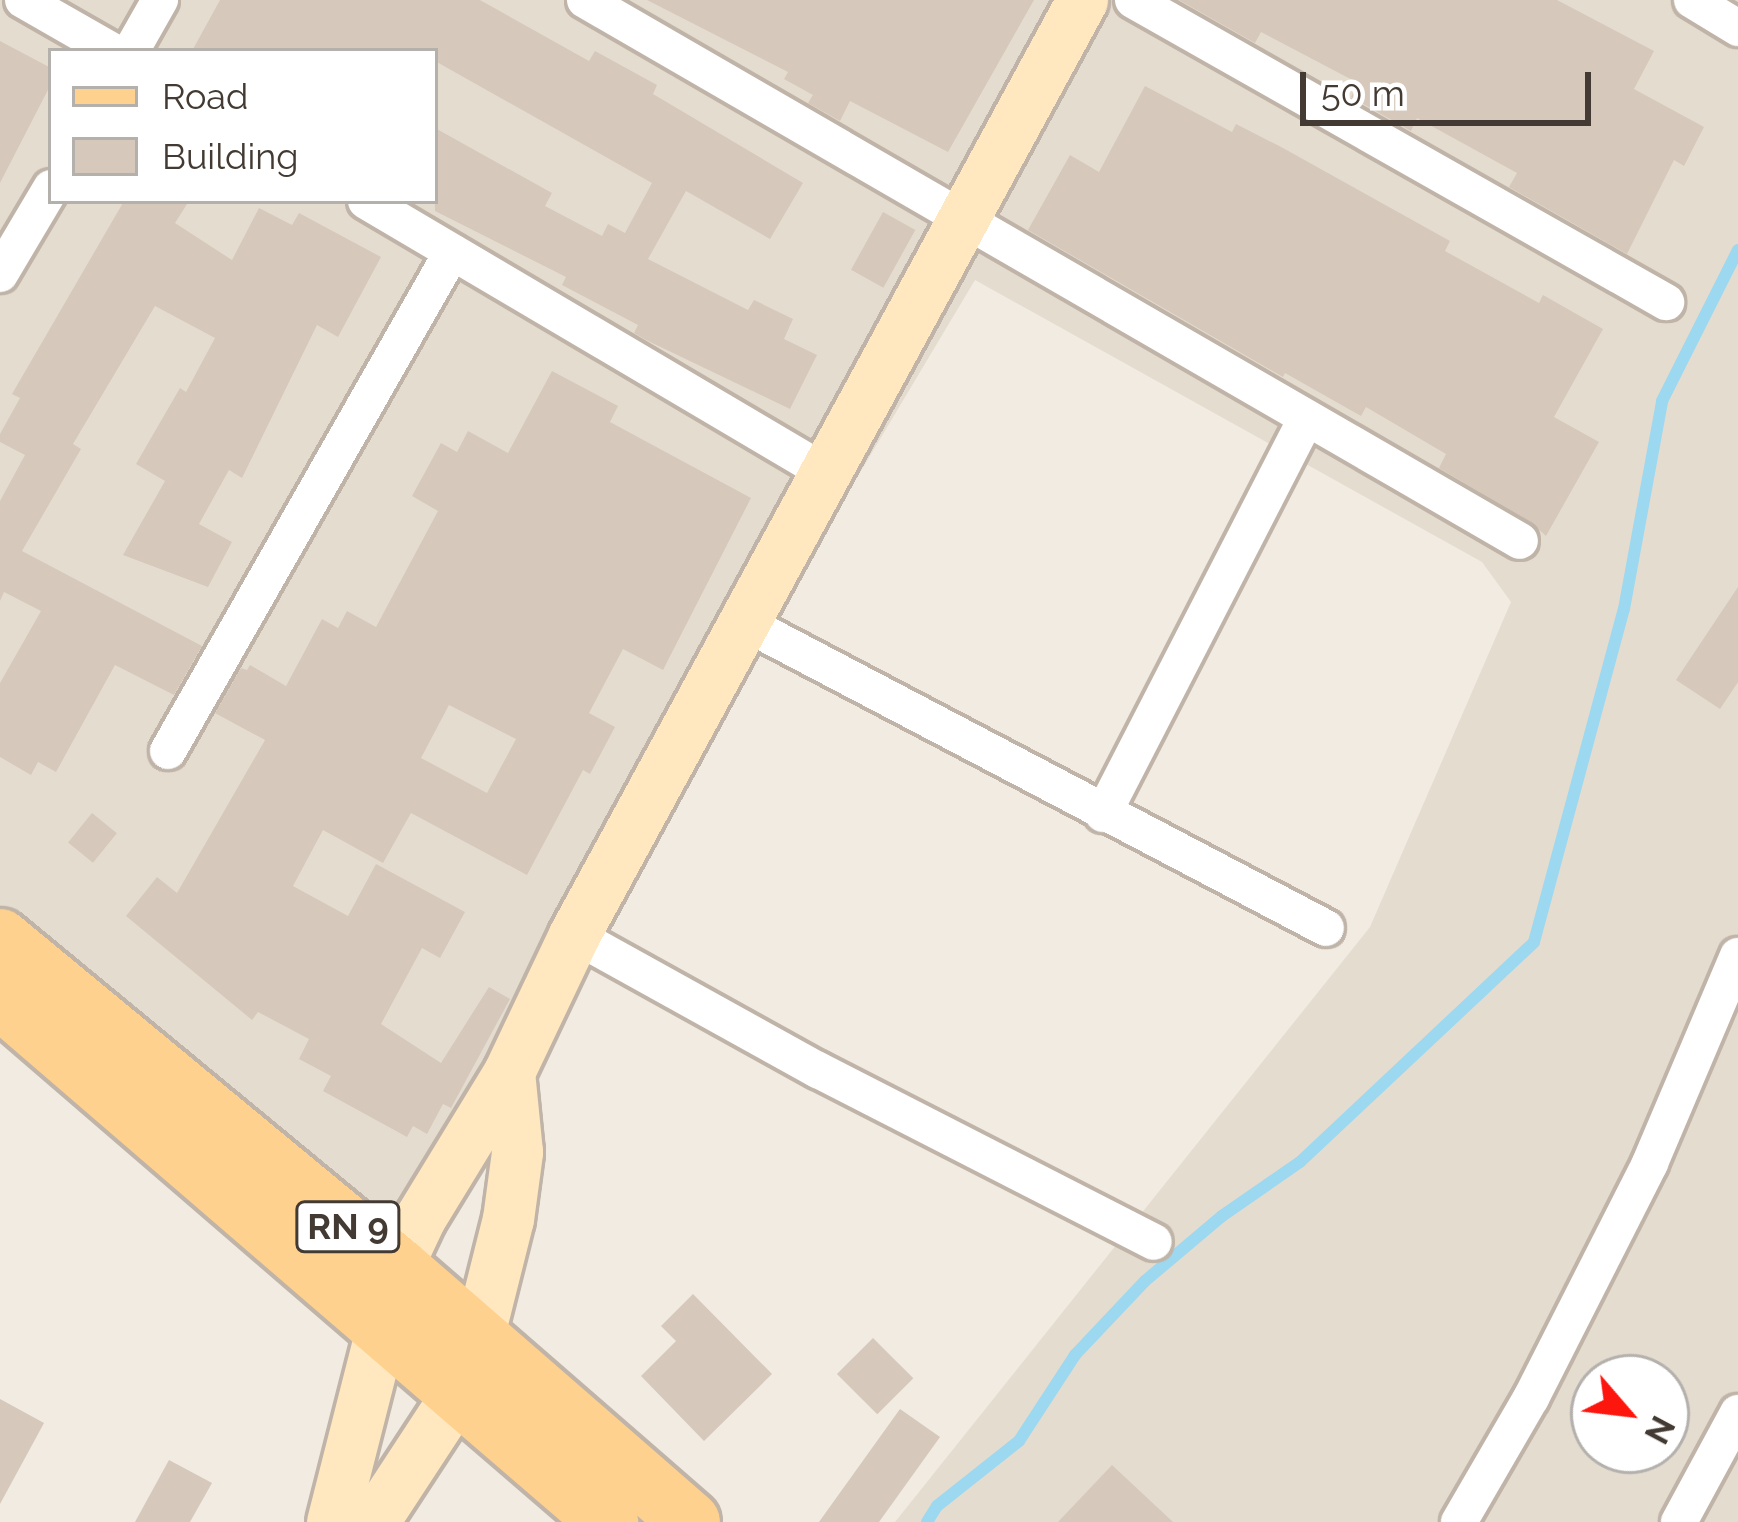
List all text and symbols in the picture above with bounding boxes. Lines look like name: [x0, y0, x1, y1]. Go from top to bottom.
legend: [48, 48, 438, 204]
scale bar: [1306, 48, 1597, 122]
text: 50 m: [1321, 72, 1405, 114]
text: Road: [162, 75, 248, 117]
text: Building: [162, 135, 298, 177]
road number: RN 9: [294, 1197, 402, 1257]
north arrow: [1570, 1354, 1690, 1474]
text: N: [1636, 1409, 1683, 1450]

